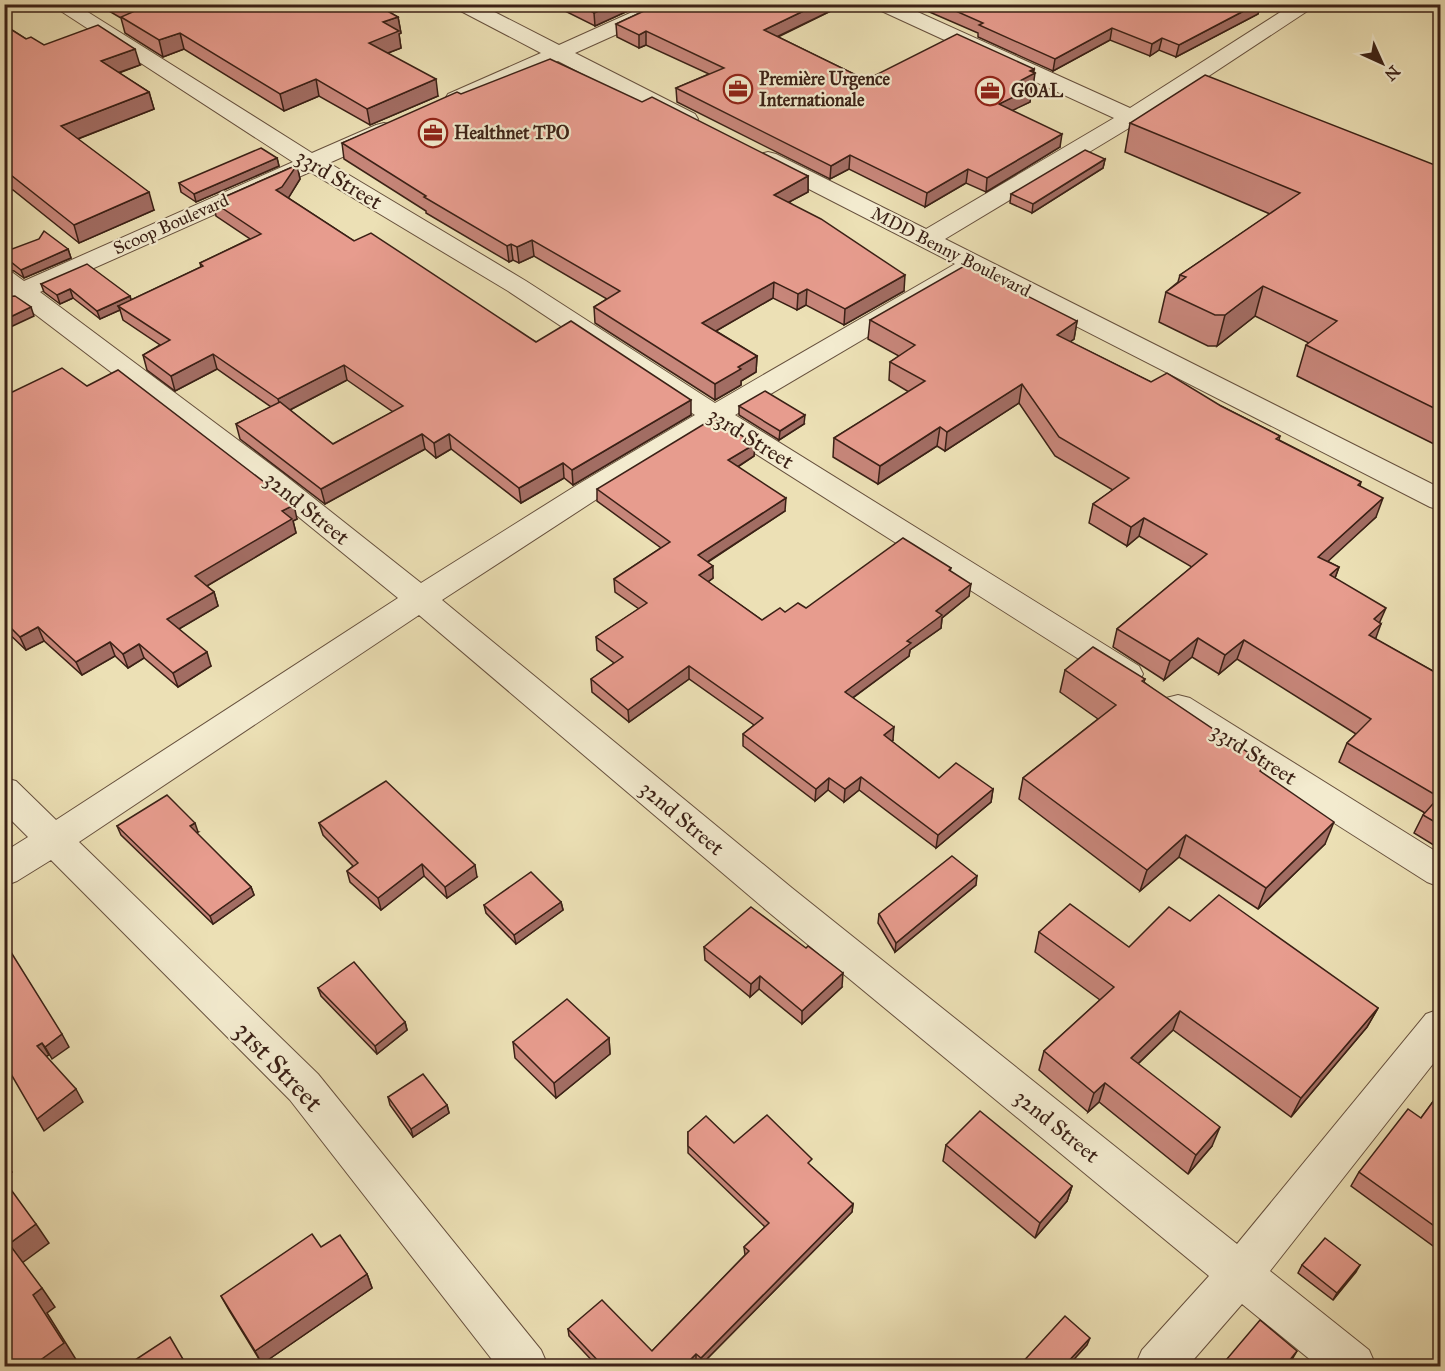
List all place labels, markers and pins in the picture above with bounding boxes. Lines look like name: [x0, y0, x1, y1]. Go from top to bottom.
place label: Première Urgence Internationale: [759, 68, 891, 111]
office icon: Première Urgence Internationale: [722, 73, 754, 105]
office icon: GOAL: [974, 75, 1006, 107]
place label: GOAL: [1011, 80, 1064, 102]
office icon: Healthnet TPO: [417, 117, 449, 149]
place label: Healthnet TPO: [454, 122, 570, 144]

